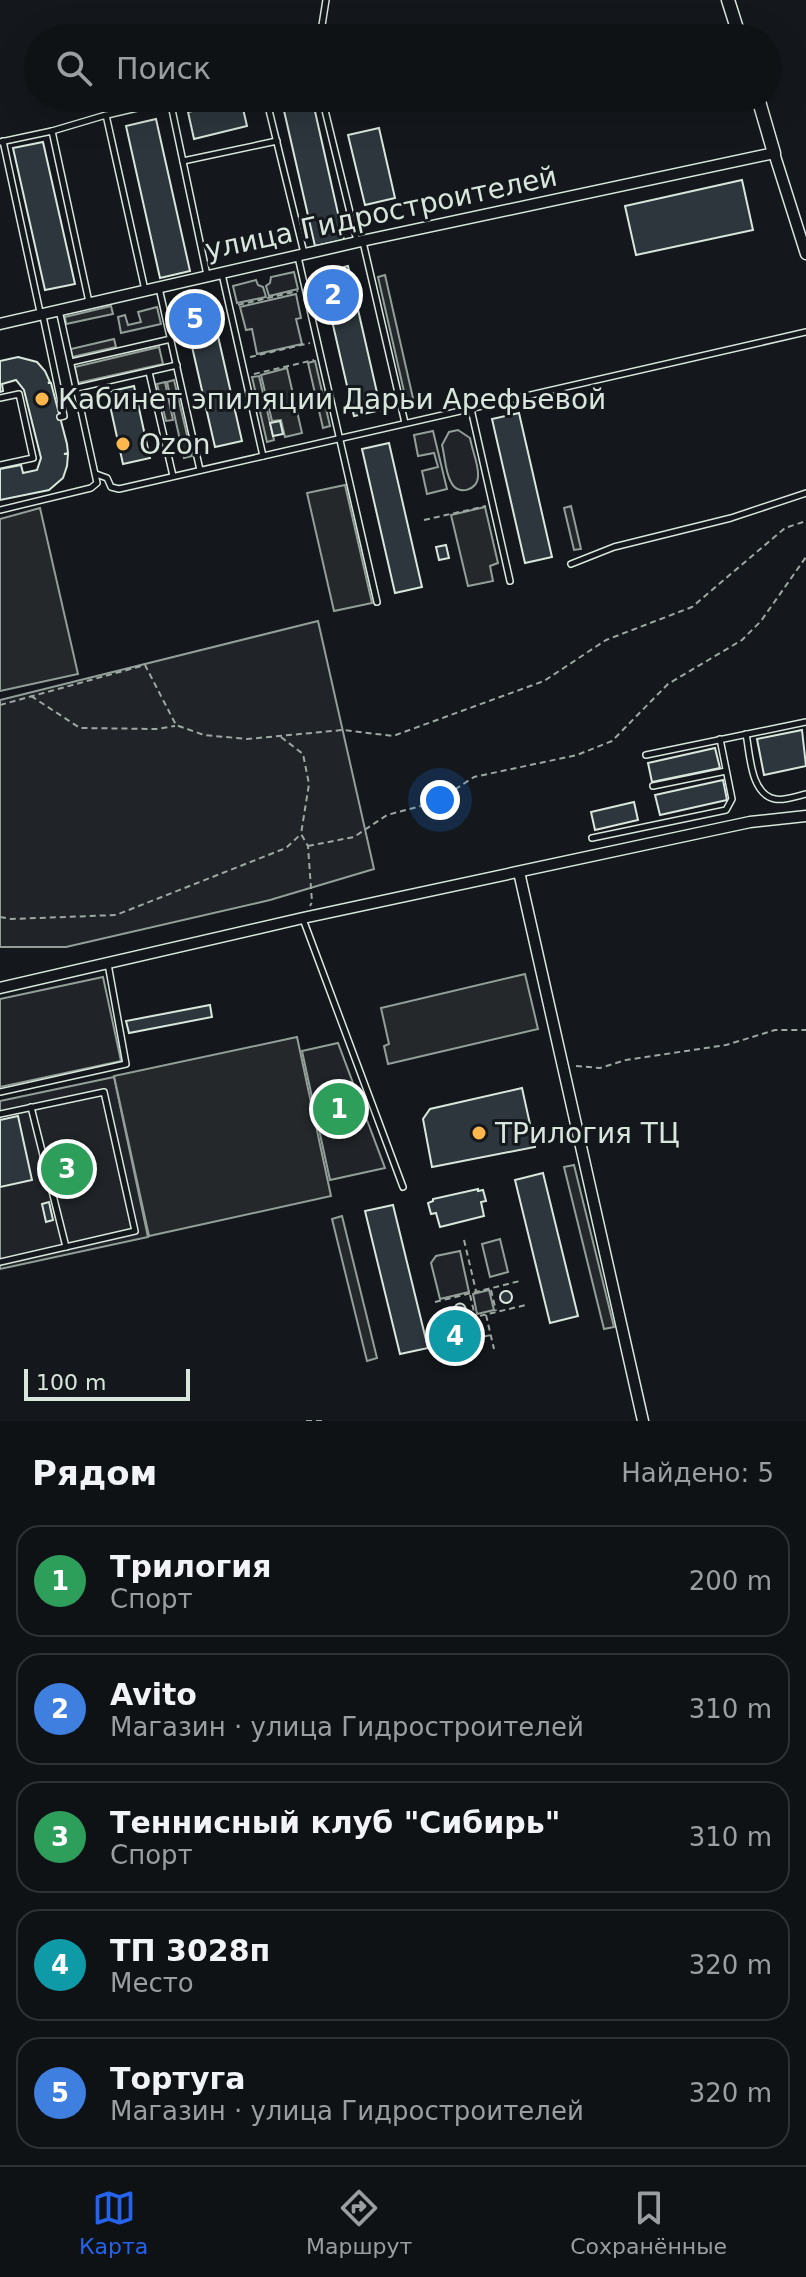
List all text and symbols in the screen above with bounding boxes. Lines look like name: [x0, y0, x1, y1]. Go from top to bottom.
search box: [24, 24, 782, 112]
icon: search: [52, 46, 96, 90]
text: Поиск: [116, 51, 211, 86]
street label: улица Гидростроителей: [202, 160, 560, 266]
pin: 2: [307, 265, 359, 325]
pin: 5: [169, 289, 221, 349]
place label: Кабинет эпиляции Дарьи Арефьевой: [58, 383, 606, 416]
marker: Кабинет эпиляции Дарьи Арефьевой: [33, 390, 51, 408]
place label: Ozon: [139, 428, 211, 461]
marker: Ozon: [114, 435, 132, 453]
your location: [420, 780, 460, 820]
pin: 1: [313, 1079, 365, 1139]
place label: ТРилогия ТЦ: [494, 1117, 680, 1150]
marker: ТРилогия ТЦ: [470, 1124, 488, 1142]
pin: 3: [41, 1139, 93, 1199]
pin: 4: [429, 1306, 481, 1366]
scale bar: [24, 1365, 190, 1401]
text: 100 m: [36, 1370, 106, 1395]
text: Рядом: [32, 1453, 157, 1493]
text: Найдено: 5: [621, 1458, 774, 1488]
text: Трилогия: [110, 1549, 272, 1584]
text: 1: [51, 1566, 69, 1596]
text: 200 m: [689, 1566, 772, 1596]
text: Спорт: [110, 1584, 193, 1614]
text: Avito: [110, 1677, 197, 1712]
text: 2: [51, 1694, 69, 1724]
text: 310 m: [689, 1694, 772, 1724]
text: Магазин · улица Гидростроителей: [110, 1712, 584, 1742]
text: Теннисный клуб "Сибирь": [110, 1805, 560, 1840]
text: 3: [51, 1822, 69, 1852]
text: 310 m: [689, 1822, 772, 1852]
text: Спорт: [110, 1840, 193, 1870]
text: ТП 3028п: [110, 1933, 270, 1968]
text: 4: [51, 1950, 69, 1980]
text: 320 m: [689, 1950, 772, 1980]
text: Место: [110, 1968, 194, 1998]
text: Тортуга: [110, 2061, 245, 2096]
text: 5: [51, 2078, 69, 2108]
text: 320 m: [689, 2078, 772, 2108]
text: Магазин · улица Гидростроителей: [110, 2096, 584, 2126]
tab: Карта: [79, 2186, 148, 2259]
tab: Маршрут: [306, 2186, 412, 2259]
tab: Сохранённые: [570, 2186, 727, 2259]

